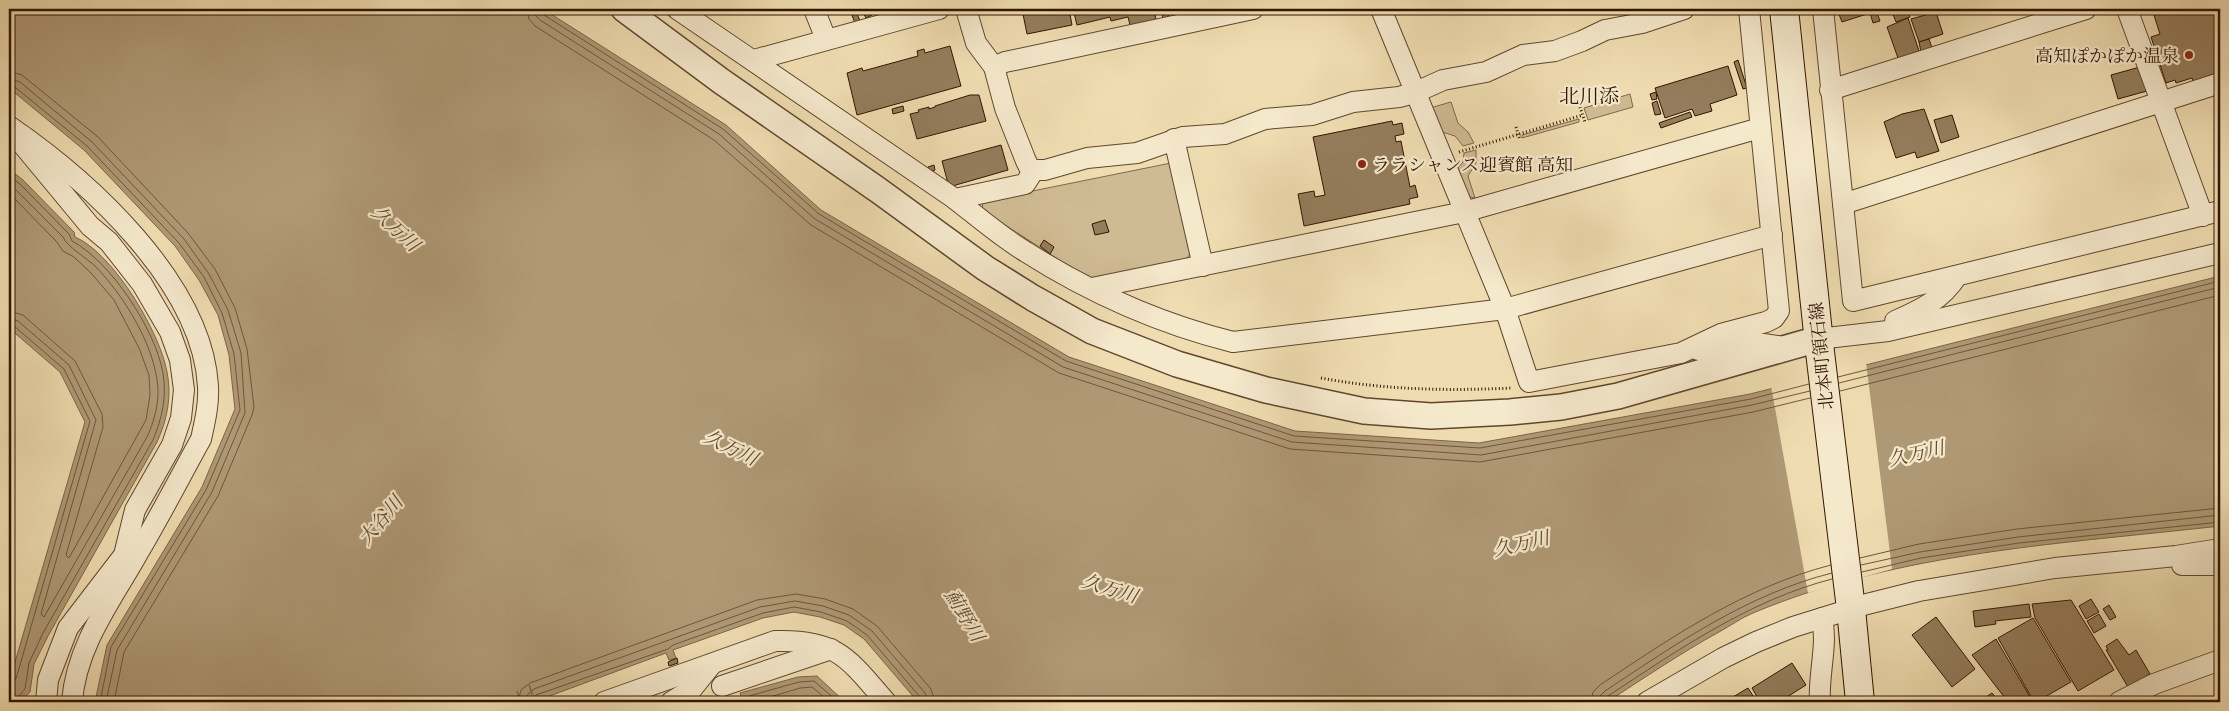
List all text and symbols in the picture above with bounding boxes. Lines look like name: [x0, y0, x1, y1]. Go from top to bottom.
place label: 高知ぽかぽか温泉: [2035, 42, 2179, 69]
marker: 高知ぽかぽか温泉: [2183, 49, 2195, 61]
district label: 北川添: [1559, 81, 1619, 110]
place label: ララシャンス迎賓館 高知: [1372, 151, 1573, 178]
marker: ララシャンス迎賓館 高知: [1356, 158, 1368, 170]
water label: 久万川: [366, 198, 428, 259]
street label: 北本町領石線: [1802, 301, 1840, 411]
water label: 久万川: [699, 422, 765, 473]
water label: 久万川: [1885, 432, 1949, 473]
water label: 大谷川: [351, 488, 410, 551]
water label: 久万川: [1490, 522, 1554, 563]
water label: 久万川: [1079, 566, 1143, 610]
water label: 薊野川: [938, 583, 993, 648]

